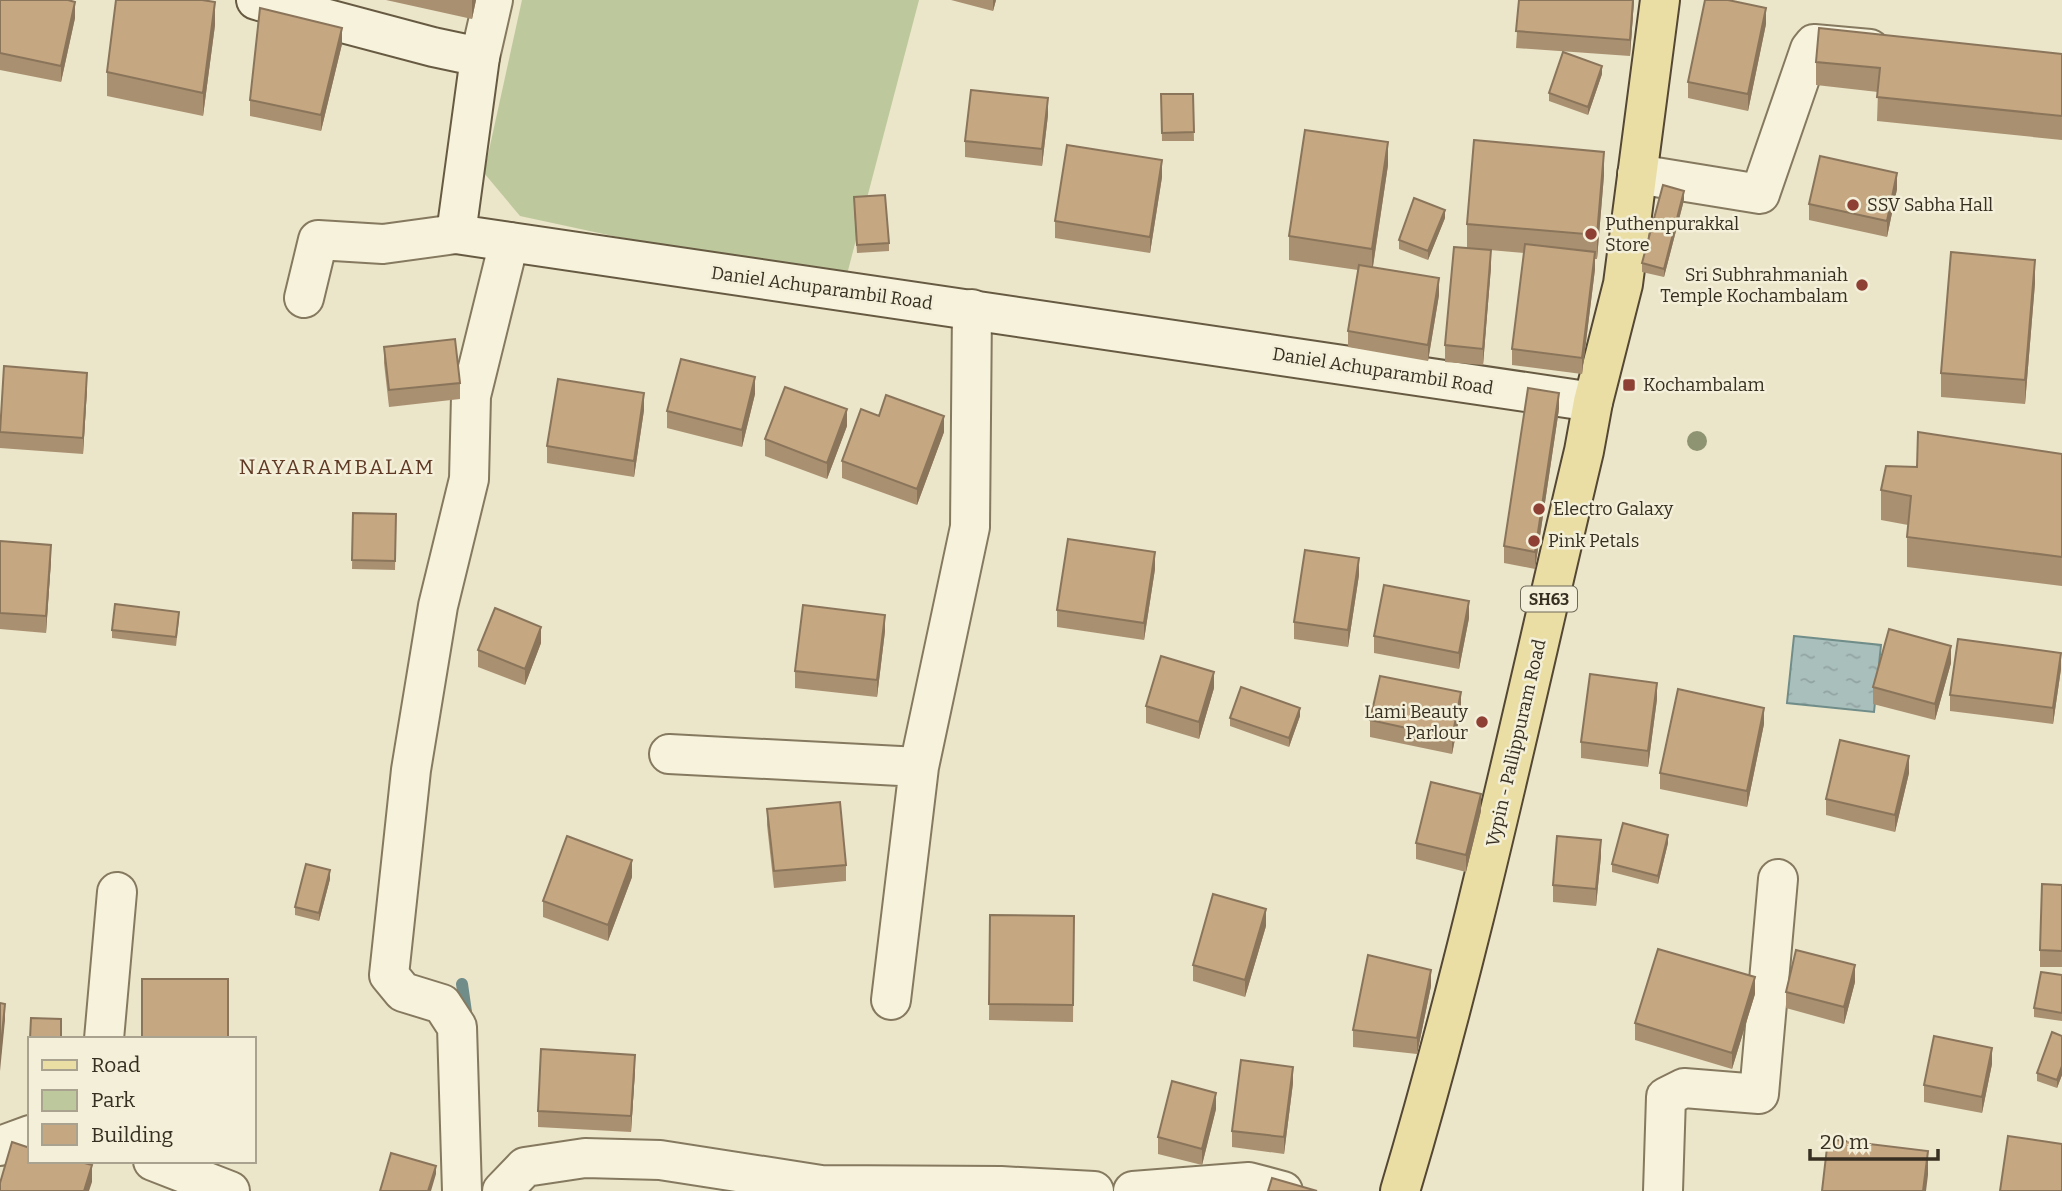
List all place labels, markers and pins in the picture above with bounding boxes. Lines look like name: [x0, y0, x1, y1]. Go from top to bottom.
place label: SSV Sabha Hall: [1867, 194, 1993, 216]
marker: SSV Sabha Hall: [1845, 197, 1861, 213]
place label: Puthenpurakkal Store: [1605, 213, 1739, 256]
marker: Puthenpurakkal Store: [1583, 226, 1599, 242]
place label: Sri Subhrahmaniah Temple Kochambalam: [1660, 264, 1848, 307]
marker: Sri Subhrahmaniah Temple Kochambalam: [1854, 277, 1870, 293]
place label: Kochambalam: [1643, 374, 1765, 396]
marker: Kochambalam: [1621, 377, 1637, 393]
place label: Electro Galaxy: [1553, 498, 1674, 520]
marker: Electro Galaxy: [1531, 501, 1547, 517]
place label: Pink Petals: [1548, 530, 1639, 552]
marker: Pink Petals: [1526, 533, 1542, 549]
place label: Lami Beauty Parlour: [1364, 701, 1468, 744]
marker: Lami Beauty Parlour: [1474, 714, 1490, 730]

